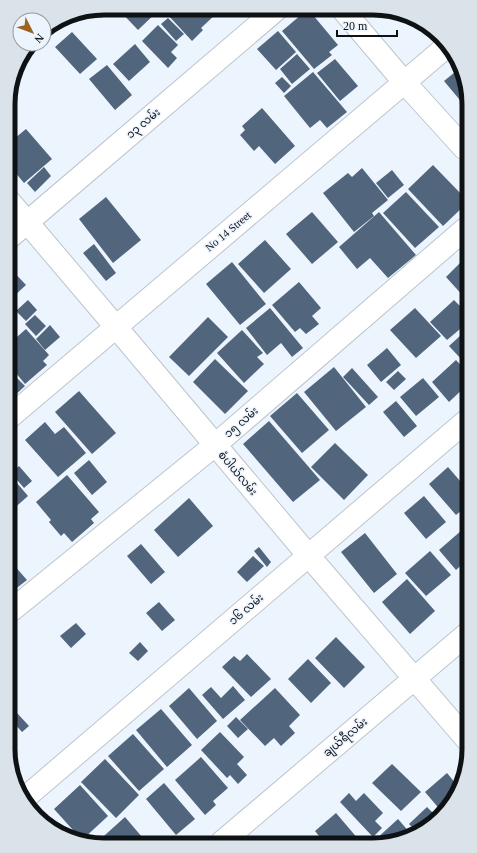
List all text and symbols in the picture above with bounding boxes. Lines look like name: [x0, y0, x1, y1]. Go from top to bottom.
north arrow: [12, 12, 52, 52]
scale bar: [337, 12, 397, 38]
text: 20 m: [343, 19, 368, 33]
text: N: [32, 32, 47, 46]
street label: ၁၃ လမ်း: [123, 105, 164, 143]
street label: No 14 Street: [203, 209, 253, 253]
street label: ၁၅ လမ်း: [221, 403, 262, 442]
street label: စံပါယ်လမ်း: [216, 448, 261, 498]
street label: ၁၆ လမ်း: [226, 590, 266, 627]
street label: ချယ်ရီလမ်း: [320, 714, 372, 761]

